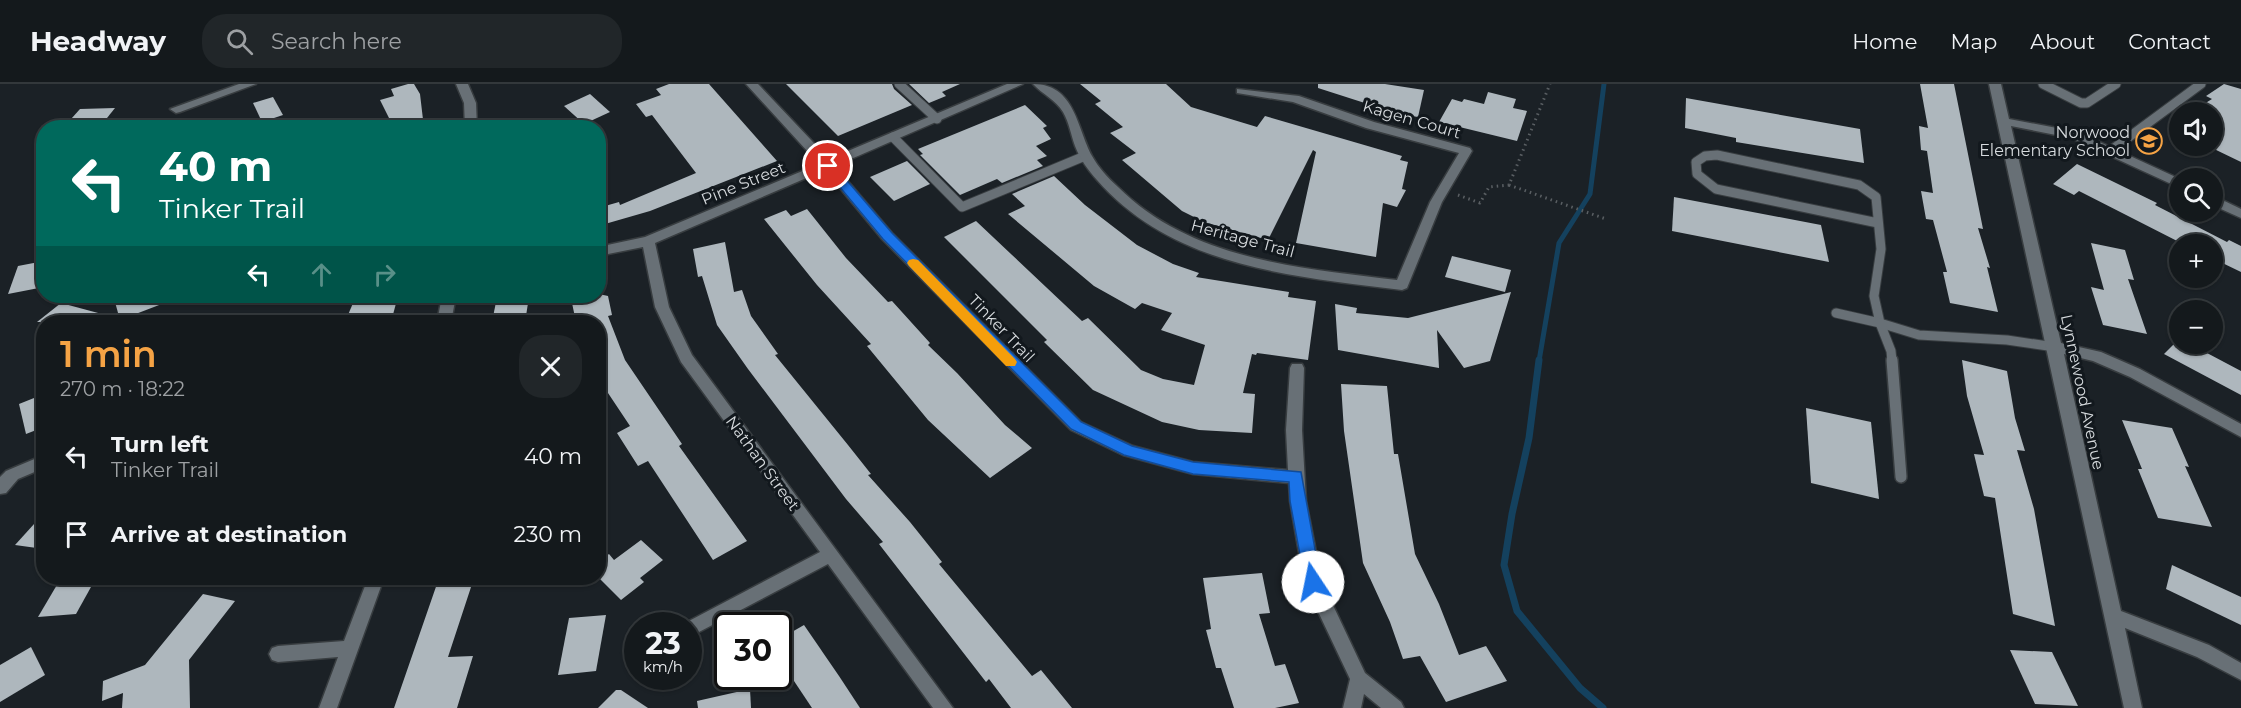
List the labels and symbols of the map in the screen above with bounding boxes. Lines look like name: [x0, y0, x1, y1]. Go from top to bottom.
street label: Kagen Court: [1361, 96, 1464, 143]
place label: Norwood Elementary School: [1979, 123, 2130, 160]
school or university icon: Norwood Elementary School: [2134, 126, 2164, 156]
pin: [802, 140, 853, 191]
street label: Pine Street: [698, 158, 788, 209]
street label: Heritage Trail: [1189, 216, 1297, 261]
street label: Tinker Trail: [965, 291, 1039, 366]
street label: Lynnewood Avenue: [2057, 313, 2108, 472]
street label: Nathan Street: [722, 412, 804, 515]
position arrow: [1281, 550, 1345, 614]
speed limit sign: 30: [714, 612, 792, 690]

